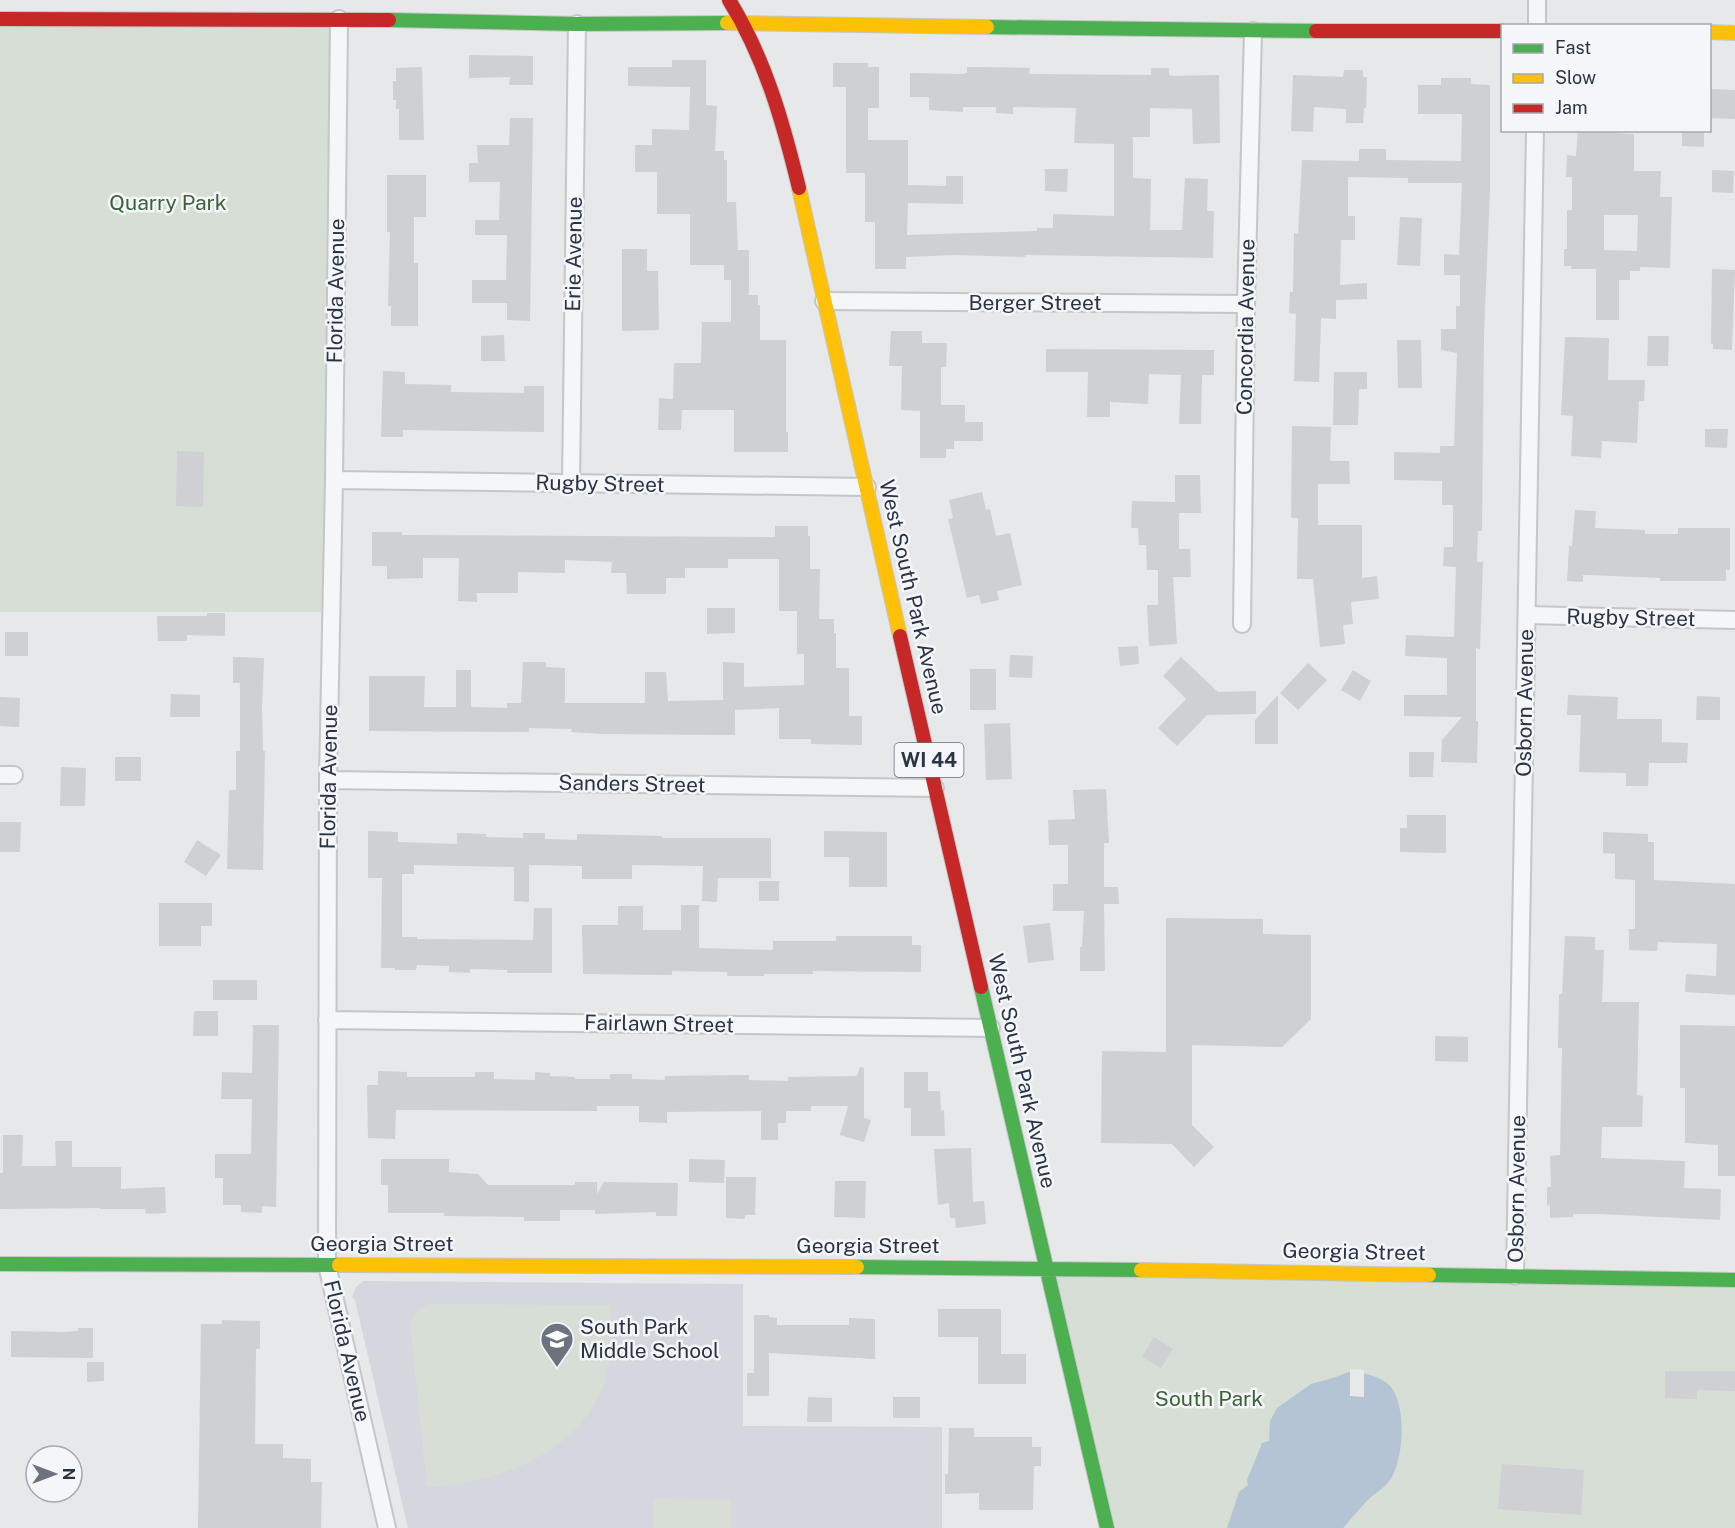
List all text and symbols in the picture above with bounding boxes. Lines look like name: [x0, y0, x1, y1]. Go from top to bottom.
legend: [1501, 24, 1711, 132]
text: Fast: [1555, 37, 1591, 58]
text: Slow: [1555, 67, 1596, 88]
text: Jam: [1555, 97, 1588, 118]
park label: Quarry Park: [109, 190, 227, 215]
street label: Erie Avenue: [560, 196, 587, 312]
street label: Florida Avenue: [322, 218, 349, 364]
street label: Concordia Avenue: [1231, 239, 1260, 415]
street label: Berger Street: [968, 290, 1102, 315]
street label: Rugby Street: [535, 470, 665, 497]
street label: West South Park Avenue: [874, 477, 953, 717]
street label: Rugby Street: [1566, 604, 1696, 631]
street label: Osborn Avenue: [1511, 629, 1538, 777]
street label: Florida Avenue: [315, 704, 342, 850]
road number: WI 44: [894, 743, 964, 777]
street label: Sanders Street: [558, 770, 706, 797]
street label: West South Park Avenue: [983, 951, 1062, 1191]
street label: Fairlawn Street: [584, 1010, 734, 1037]
street label: Osborn Avenue: [1503, 1115, 1530, 1263]
street label: Georgia Street: [310, 1231, 454, 1256]
street label: Georgia Street: [796, 1233, 940, 1258]
street label: Georgia Street: [1282, 1238, 1426, 1265]
street label: Florida Avenue: [319, 1277, 376, 1424]
place label: South Park Middle School: [580, 1314, 719, 1363]
school or university icon: South Park Middle School: [539, 1321, 575, 1368]
park label: South Park: [1155, 1386, 1263, 1411]
north arrow: [24, 1444, 84, 1504]
text: N: [59, 1468, 78, 1480]

